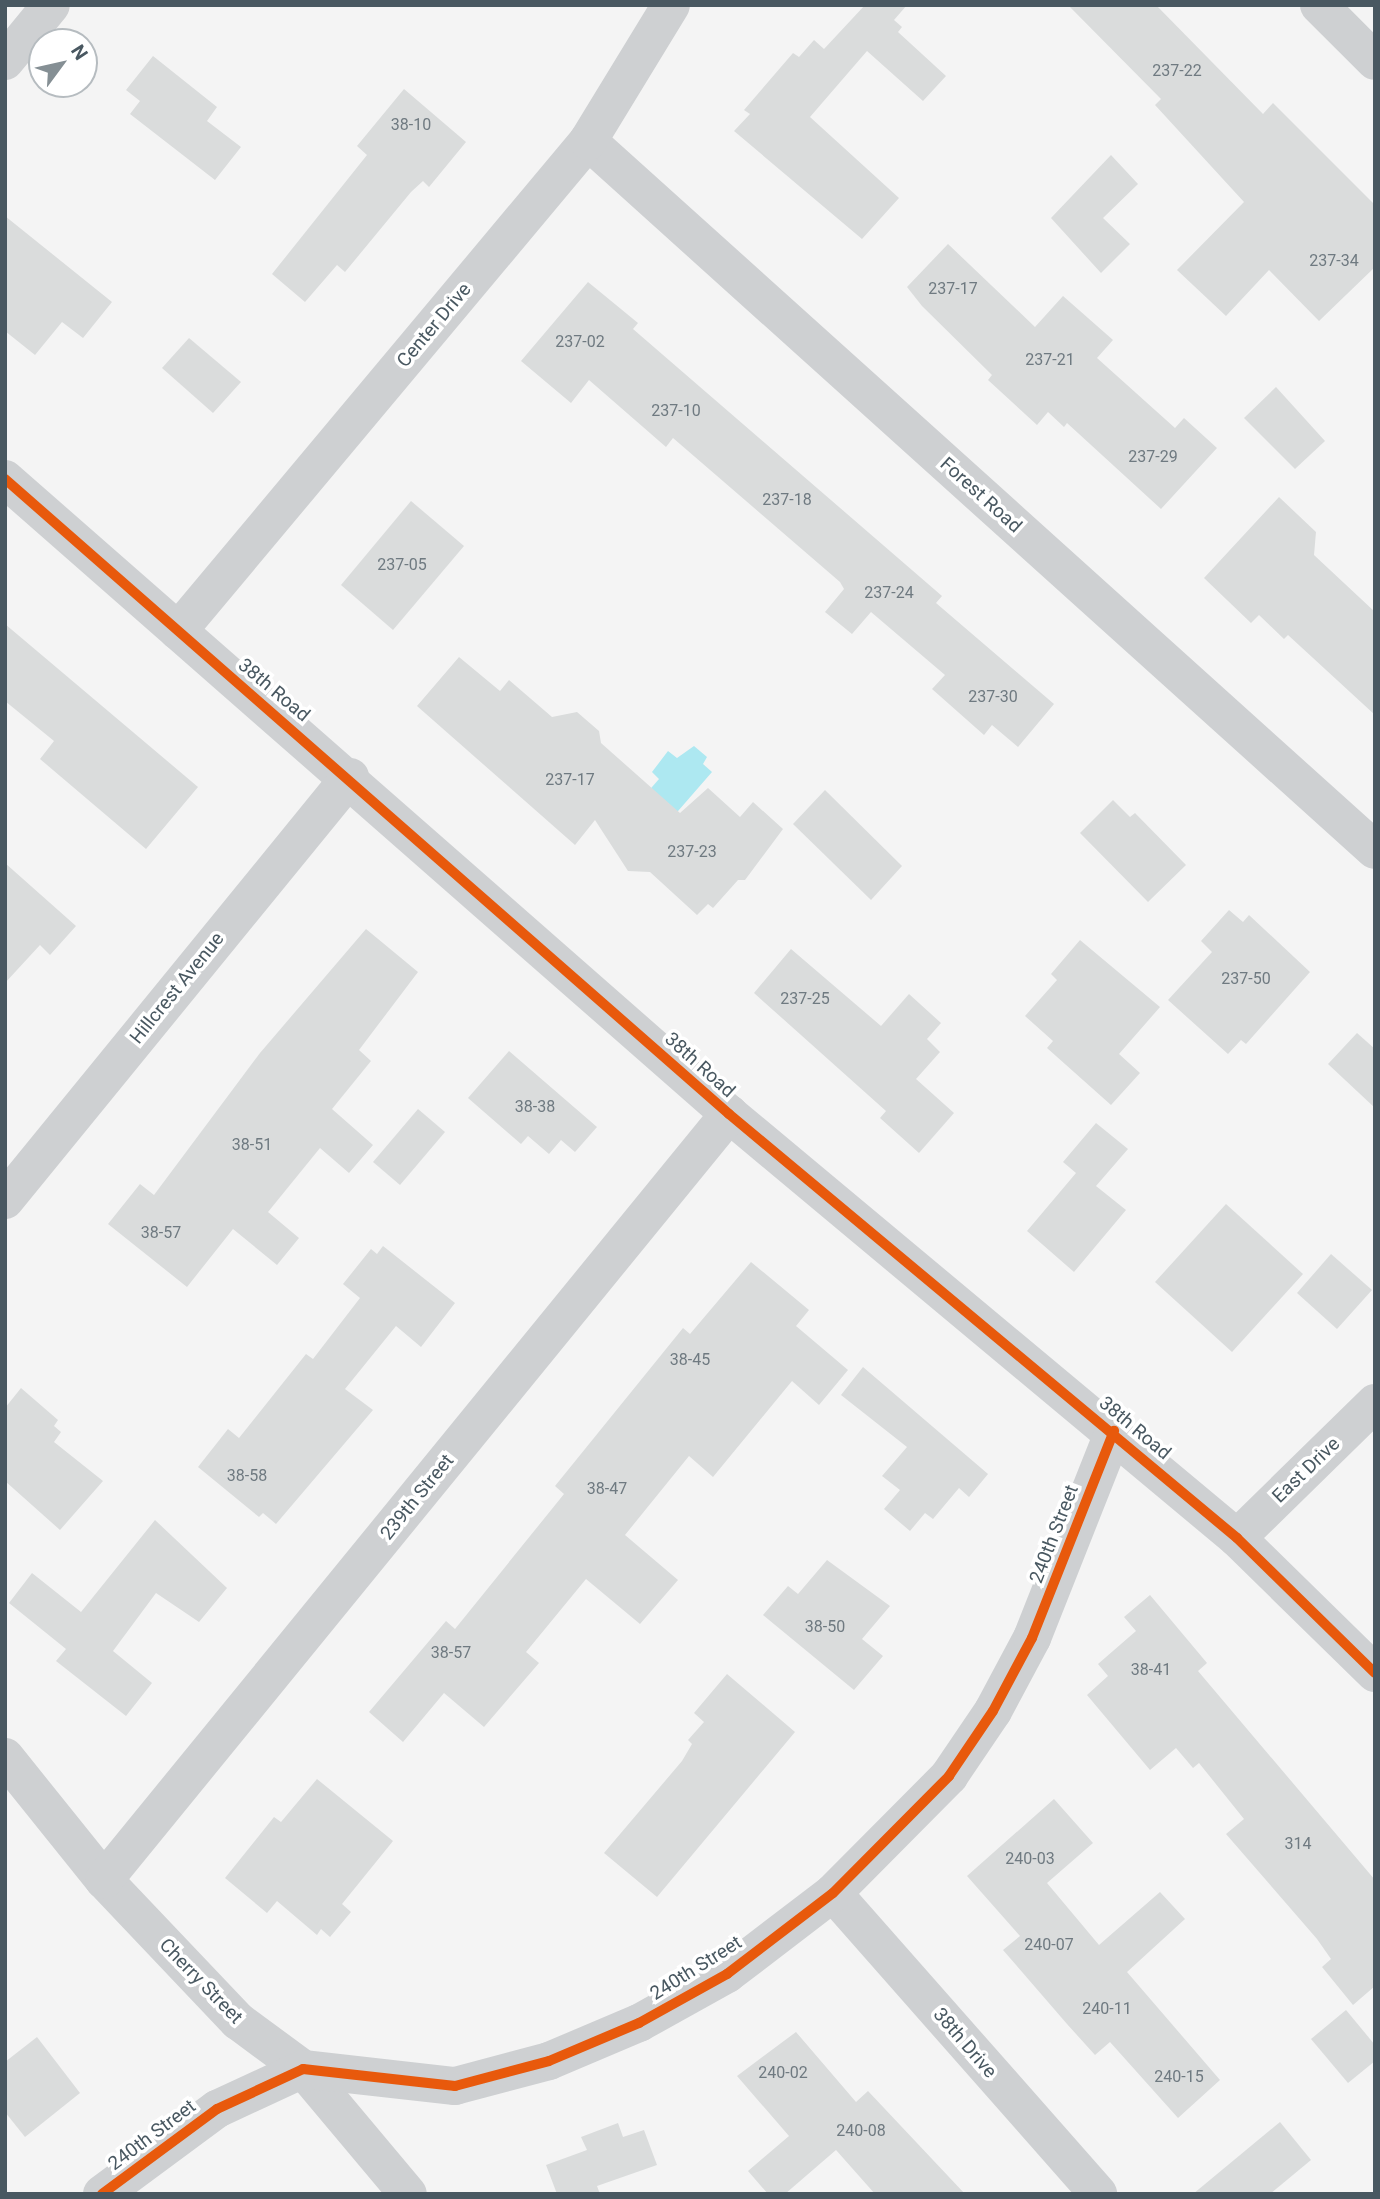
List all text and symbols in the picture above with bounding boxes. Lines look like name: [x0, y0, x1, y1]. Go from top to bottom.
north arrow: [28, 28, 98, 98]
text: N: [66, 40, 93, 64]
house number: 237-22: [1152, 61, 1202, 81]
house number: 38-10: [391, 115, 431, 135]
house number: 237-34: [1309, 251, 1359, 271]
street label: Center Drive: [392, 278, 476, 372]
house number: 237-17: [928, 279, 978, 299]
house number: 237-02: [555, 332, 605, 352]
house number: 237-21: [1025, 350, 1075, 370]
house number: 237-10: [651, 401, 701, 421]
house number: 237-29: [1128, 447, 1178, 467]
street label: Forest Road: [936, 452, 1026, 538]
house number: 237-18: [762, 490, 812, 510]
house number: 237-05: [377, 555, 427, 575]
house number: 237-24: [864, 583, 914, 603]
street label: 38th Road: [234, 654, 314, 726]
house number: 237-30: [968, 687, 1018, 707]
house number: 237-17: [545, 770, 595, 790]
house number: 237-23: [667, 842, 717, 862]
street label: Hillcrest Avenue: [125, 928, 229, 1048]
house number: 237-50: [1221, 969, 1271, 989]
house number: 237-25: [780, 989, 830, 1009]
street label: 38th Road: [660, 1028, 740, 1102]
house number: 38-38: [515, 1097, 555, 1117]
house number: 38-51: [232, 1135, 272, 1155]
house number: 38-57: [141, 1223, 181, 1243]
house number: 38-45: [670, 1350, 710, 1370]
street label: 38th Road: [1095, 1392, 1175, 1464]
street label: East Drive: [1268, 1432, 1344, 1508]
street label: 239th Street: [376, 1450, 458, 1544]
house number: 38-58: [227, 1466, 267, 1486]
house number: 38-47: [587, 1479, 627, 1499]
street label: 240th Street: [1025, 1482, 1083, 1586]
house number: 38-50: [805, 1617, 845, 1637]
house number: 38-57: [431, 1643, 471, 1663]
house number: 38-41: [1131, 1660, 1171, 1680]
house number: 314: [1285, 1834, 1311, 1854]
house number: 240-03: [1005, 1849, 1055, 1869]
street label: 240th Street: [646, 1931, 746, 2005]
street label: Cherry Street: [155, 1934, 247, 2028]
house number: 240-07: [1024, 1935, 1074, 1955]
house number: 240-11: [1082, 1999, 1132, 2019]
street label: 38th Drive: [928, 2003, 1002, 2083]
house number: 240-02: [758, 2063, 808, 2083]
house number: 240-15: [1154, 2067, 1204, 2087]
street label: 240th Street: [104, 2095, 200, 2175]
house number: 240-08: [836, 2121, 886, 2141]

